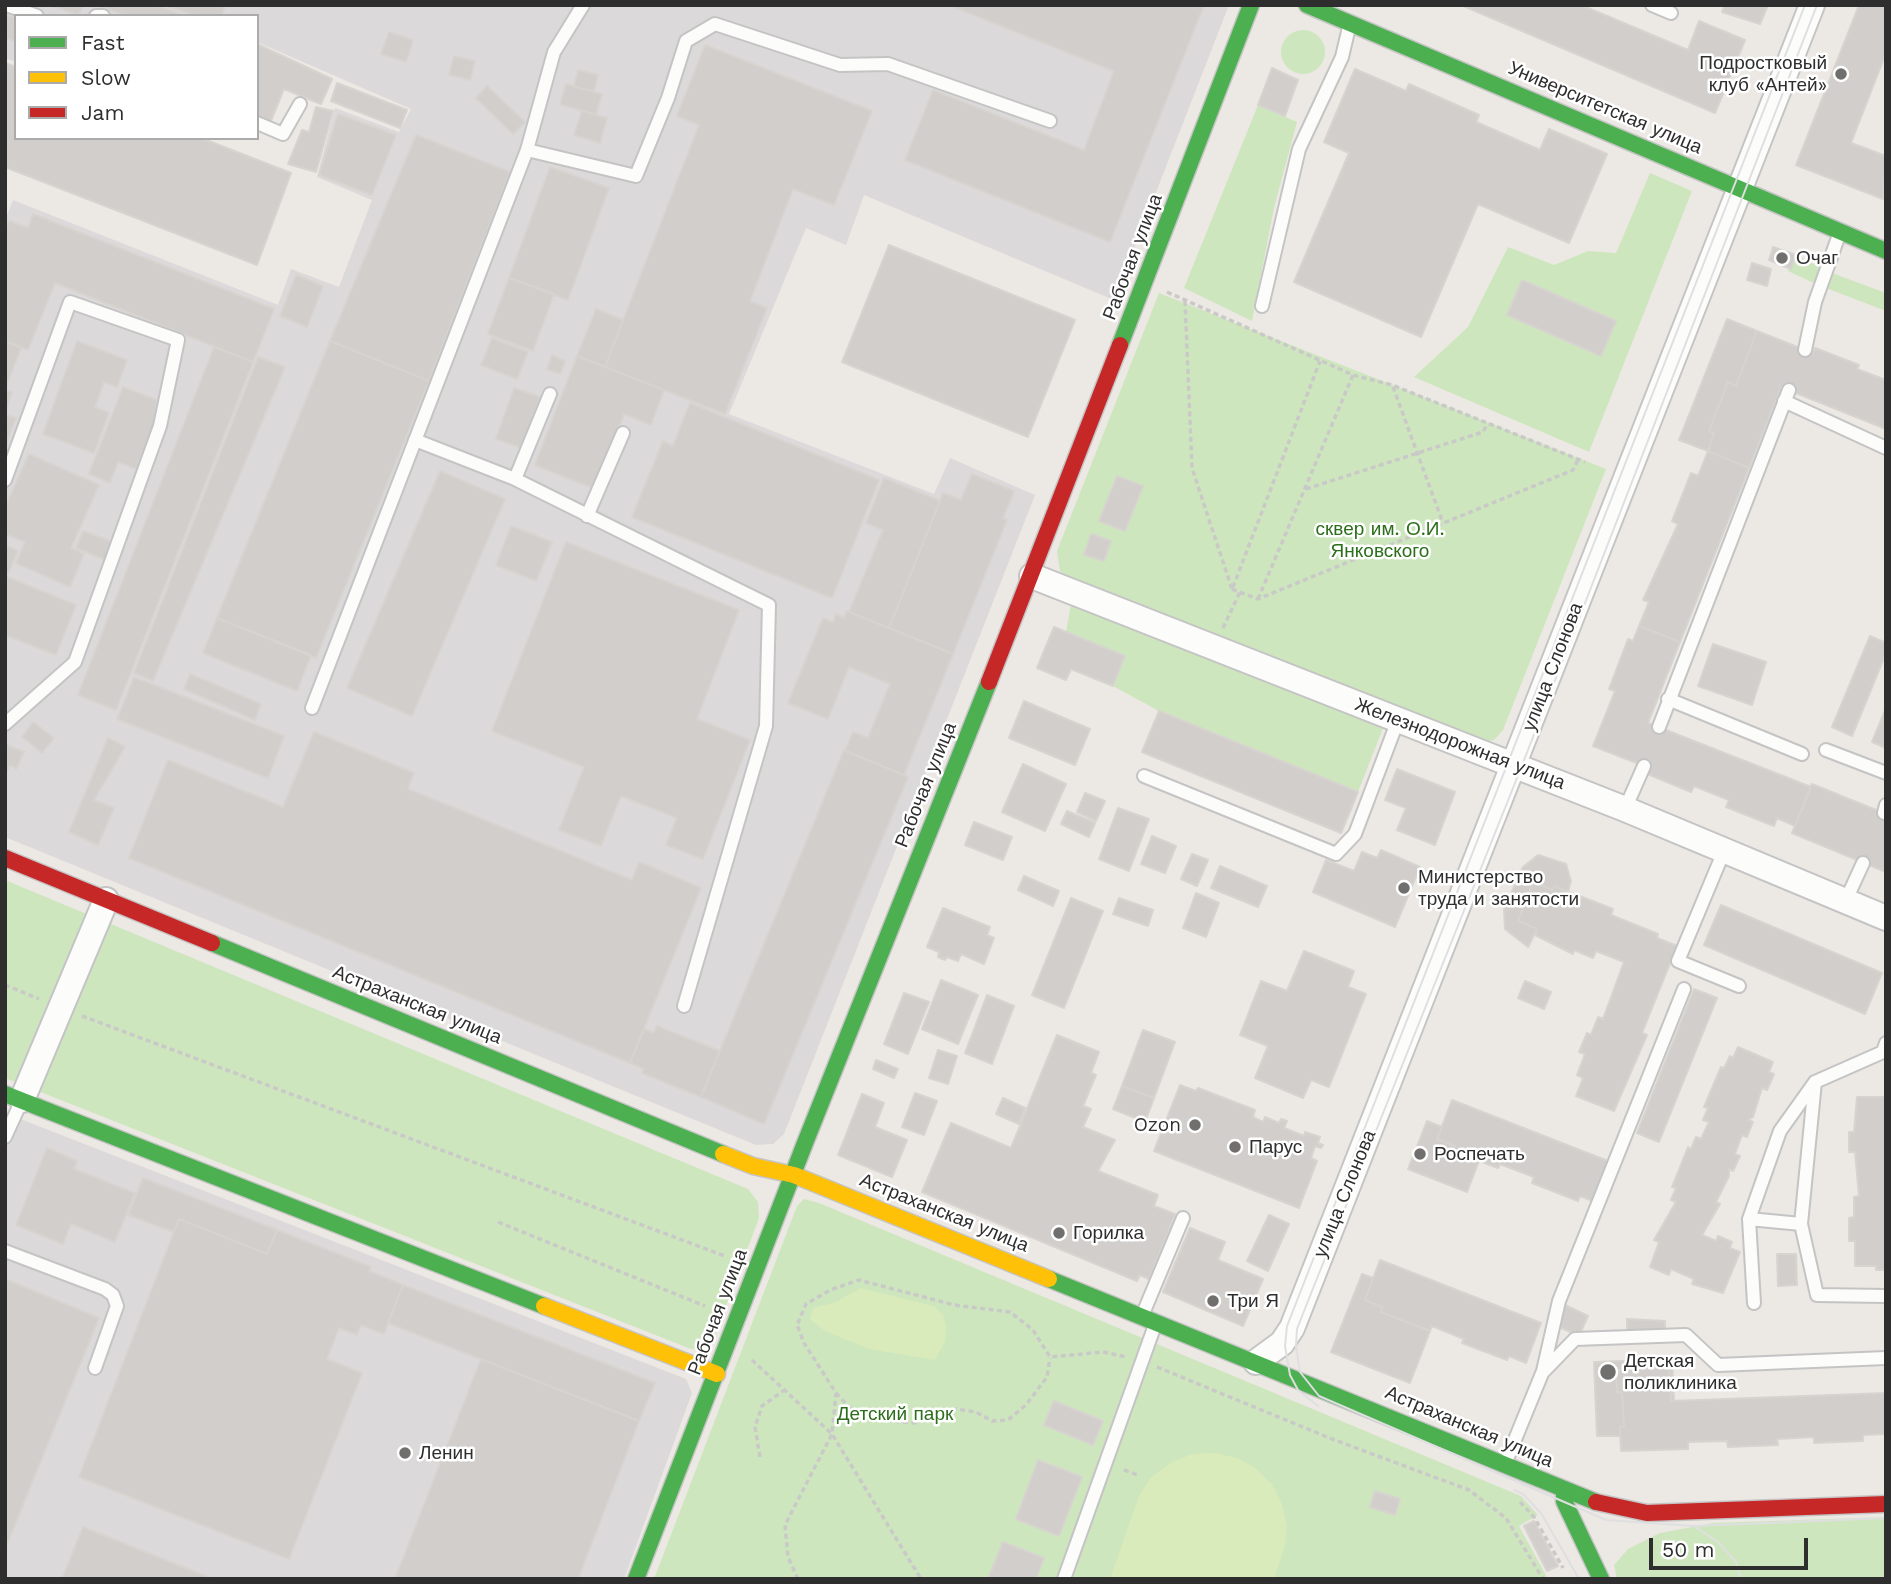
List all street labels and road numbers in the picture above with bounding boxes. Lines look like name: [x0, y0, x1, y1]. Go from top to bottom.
street label: Университетская улица: [1505, 57, 1705, 159]
street label: Рабочая улица: [1099, 191, 1167, 323]
street label: улица Слонова: [1518, 600, 1588, 734]
street label: Железнодорожная улица: [1352, 693, 1568, 795]
street label: Рабочая улица: [890, 719, 962, 851]
street label: Астраханская улица: [329, 961, 505, 1049]
street label: улица Слонова: [1309, 1127, 1381, 1261]
street label: Астраханская улица: [856, 1169, 1032, 1257]
street label: Рабочая улица: [684, 1246, 752, 1378]
street label: Астраханская улица: [1382, 1381, 1556, 1473]

